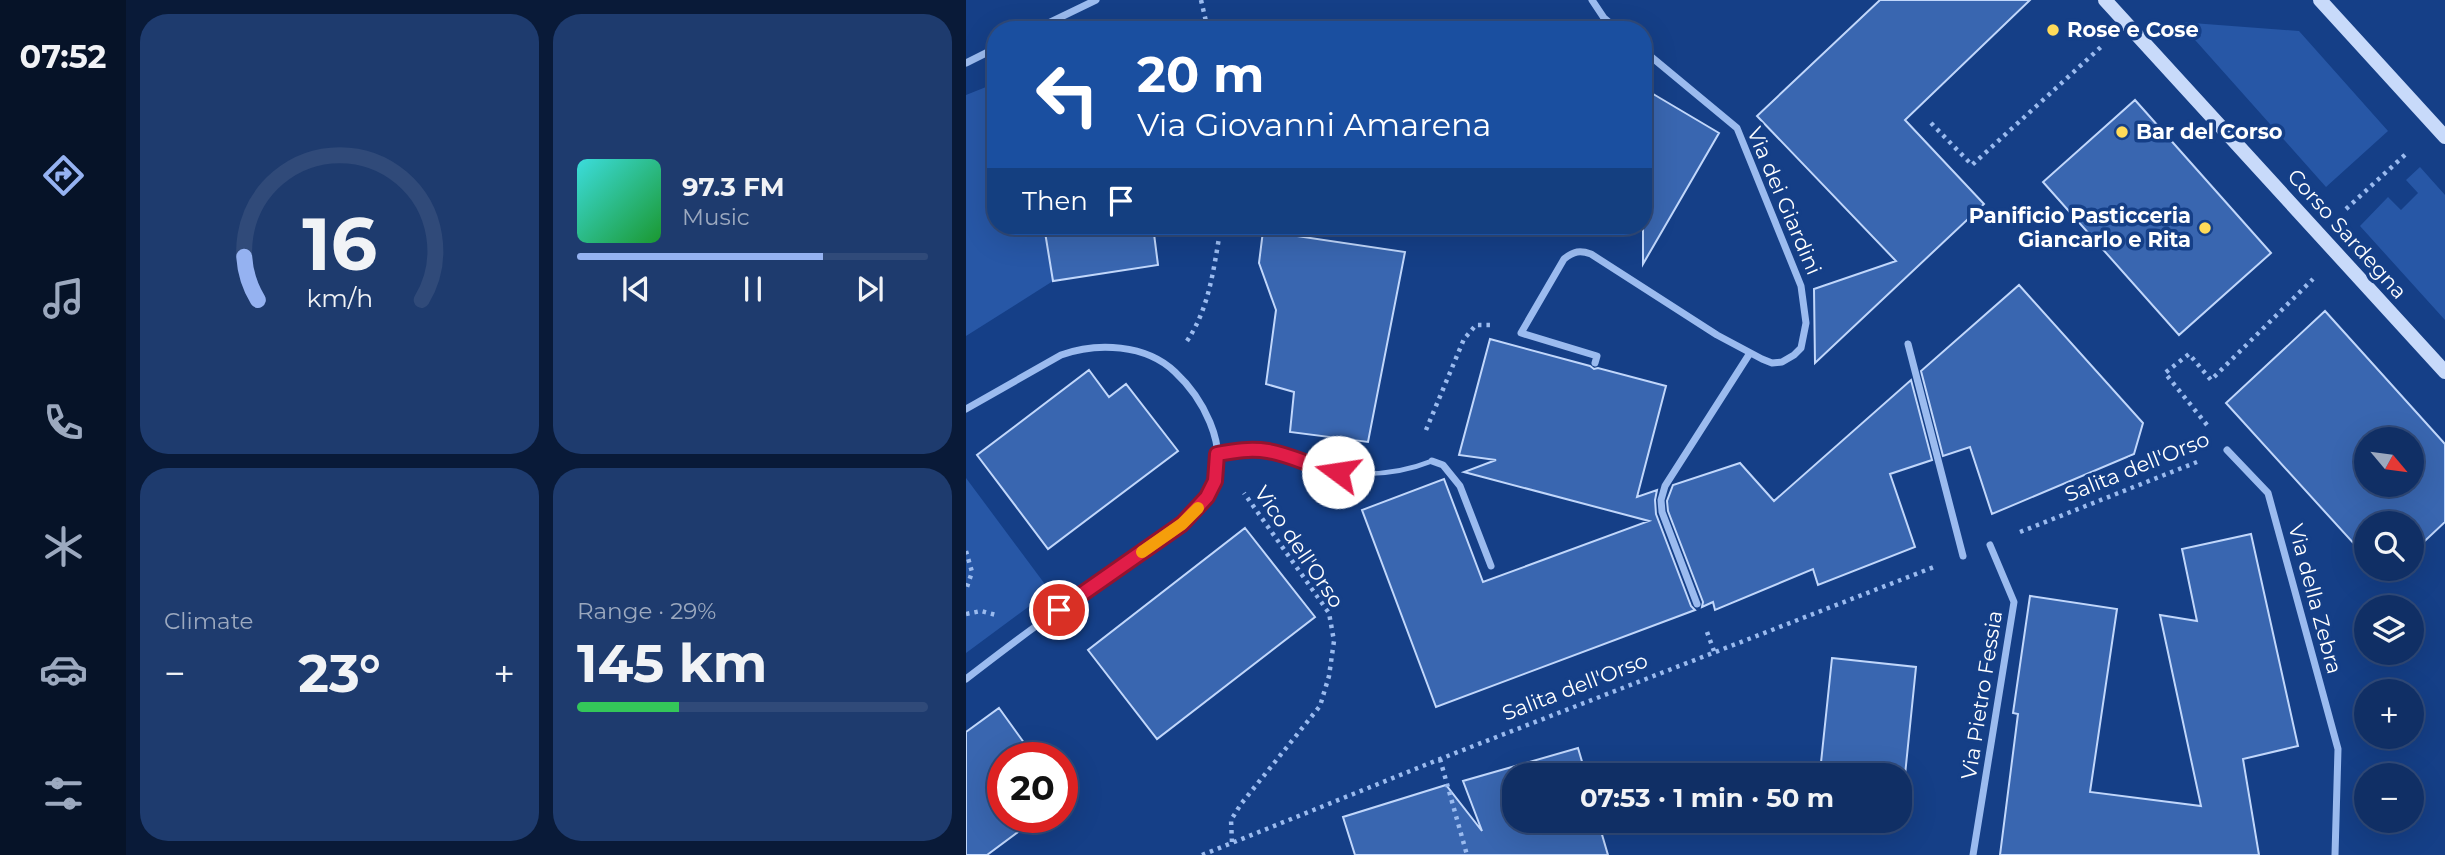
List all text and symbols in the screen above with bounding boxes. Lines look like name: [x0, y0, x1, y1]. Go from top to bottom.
place label: Rose e Cose: [2067, 17, 2199, 42]
marker: Rose e Cose: [2045, 22, 2061, 38]
text: 07:52: [20, 37, 106, 76]
text: 20 m: [1137, 45, 1264, 104]
icon: left: [1022, 49, 1113, 140]
text: Via Giovanni Amarena: [1137, 105, 1491, 144]
place label: Bar del Corso: [2136, 119, 2283, 144]
street label: Via dei Giardini: [1742, 123, 1827, 278]
marker: Bar del Corso: [2114, 124, 2130, 140]
icon: directions: [39, 151, 88, 200]
street label: Corso Sardegna: [2282, 164, 2412, 304]
text: 97.3 FM: [682, 171, 785, 203]
icon: arrive: [1102, 182, 1140, 220]
text: Then: [1022, 185, 1088, 217]
text: 16: [302, 200, 377, 288]
text: Music: [682, 203, 750, 231]
place label: Panificio Pasticceria Giancarlo e Rita: [1969, 203, 2191, 252]
marker: Panificio Pasticceria Giancarlo e Rita: [2197, 220, 2213, 236]
icon: previous: [617, 270, 655, 308]
icon: pause: [734, 270, 772, 308]
icon: next: [851, 270, 889, 308]
icon: music: [39, 274, 88, 323]
text: km/h: [306, 283, 373, 313]
icon: phone: [39, 398, 88, 447]
street label: Salita dell'Orso: [2061, 426, 2213, 507]
north arrow: [2354, 427, 2424, 497]
map controls: [2354, 427, 2424, 833]
position arrow: [1301, 435, 1375, 509]
street label: Vico dell'Orso: [1249, 481, 1349, 612]
button: search: [2354, 511, 2424, 581]
street label: Via della Zebra: [2283, 521, 2348, 677]
icon: climate: [39, 522, 88, 571]
pin: [1029, 580, 1089, 640]
icon: arrive: [1040, 591, 1078, 629]
button: layers: [2354, 595, 2424, 665]
text: Range · 29%: [577, 597, 716, 625]
text: Climate: [164, 607, 253, 635]
street label: Via Pietro Fessia: [1956, 609, 2007, 781]
text: 145 km: [577, 632, 767, 695]
text: 23°: [298, 642, 381, 705]
icon: car: [39, 645, 88, 694]
street label: Salita dell'Orso: [1498, 647, 1651, 726]
text: −: [164, 650, 186, 697]
text: +: [493, 650, 515, 697]
button: +: [2354, 679, 2424, 749]
speed limit sign: 20: [987, 742, 1078, 833]
button: −: [2354, 763, 2424, 833]
icon: filters: [39, 769, 88, 818]
text: 07:53 · 1 min · 50 m: [1580, 782, 1834, 814]

